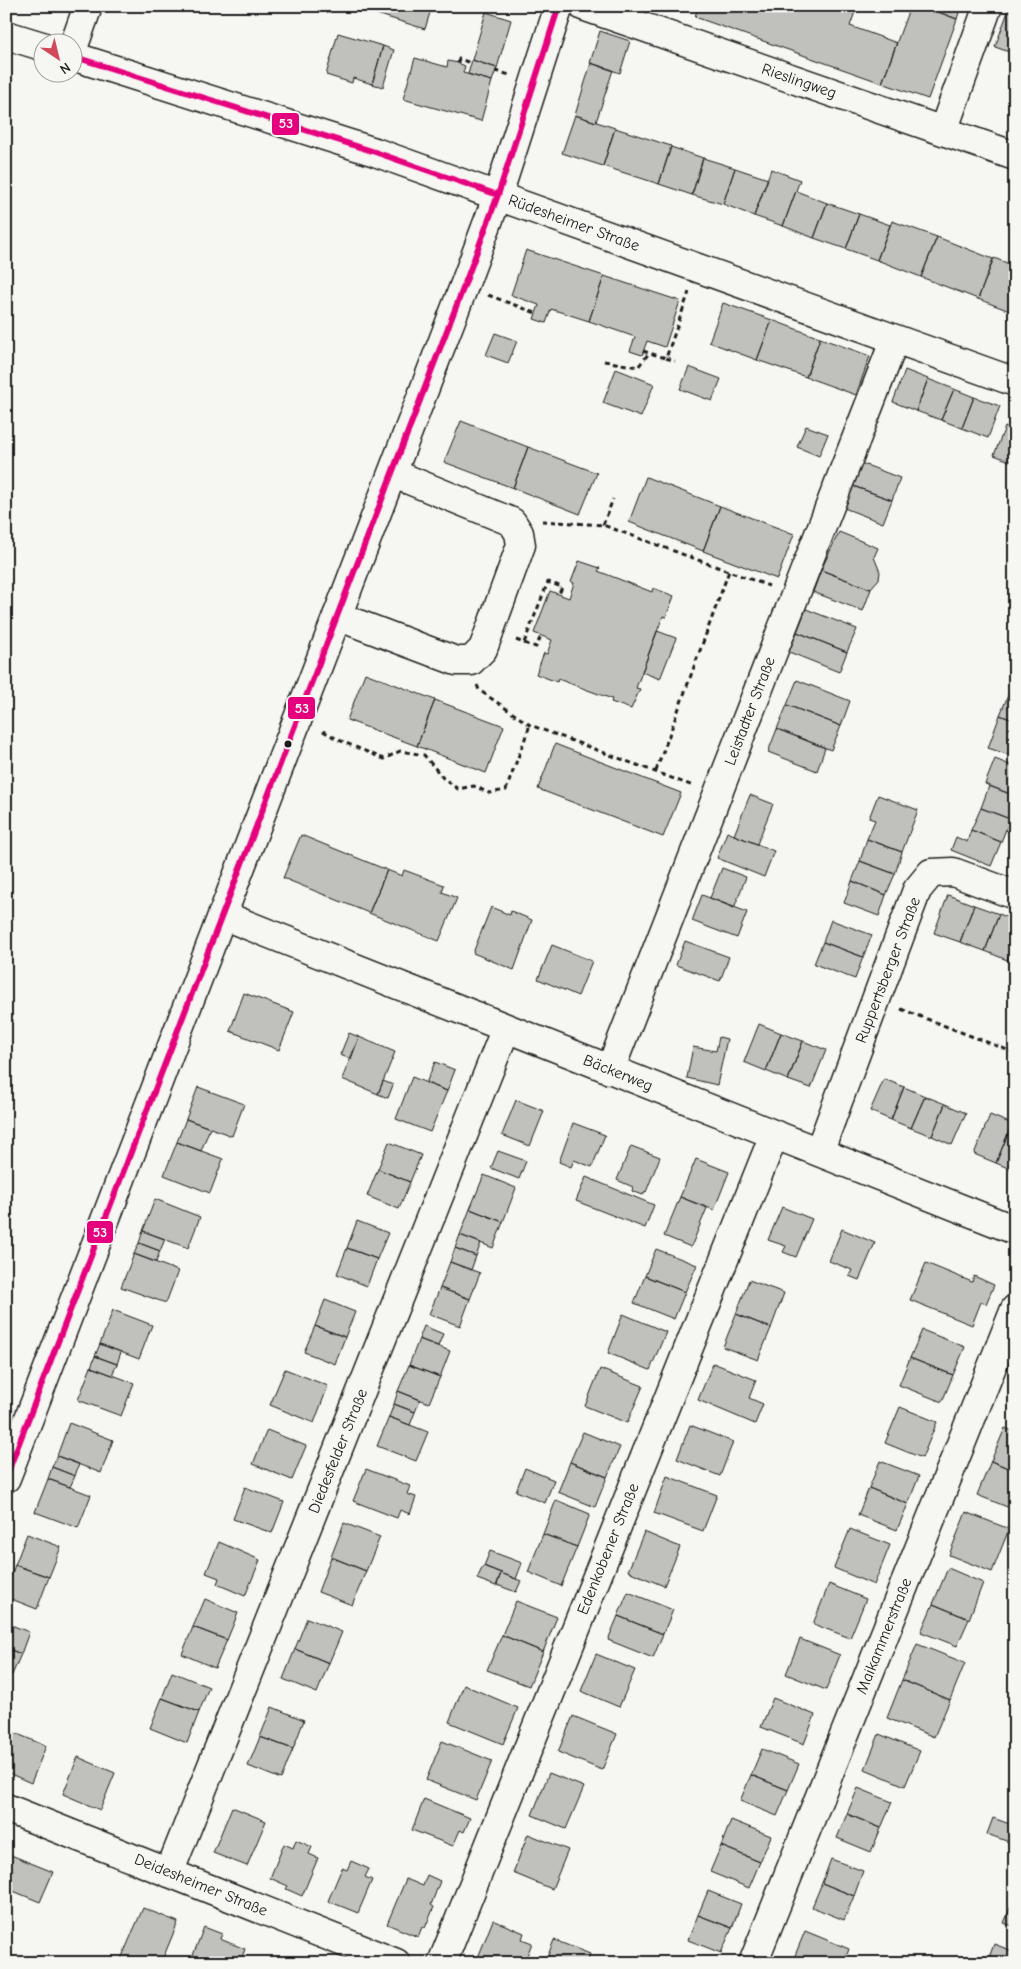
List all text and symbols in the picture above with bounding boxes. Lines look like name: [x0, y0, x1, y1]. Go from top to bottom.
north arrow: [32, 32, 82, 82]
text: N: [57, 59, 74, 78]
street label: Rieslingweg: [759, 60, 839, 102]
line badge: 53: [271, 112, 300, 136]
text: 53: [279, 115, 293, 132]
street label: Rüdesheimer Straße: [506, 191, 642, 255]
street label: Leistadter Straße: [721, 654, 779, 768]
line badge: 53: [287, 696, 316, 720]
text: 53: [295, 700, 309, 717]
unlabelled marker: [283, 739, 293, 749]
street label: Ruppertsberger Straße: [852, 894, 924, 1046]
street label: Bäckerweg: [581, 1051, 655, 1095]
line badge: 53: [86, 1220, 114, 1244]
text: 53: [93, 1224, 107, 1241]
street label: Diedesfelder Straße: [305, 1386, 371, 1516]
street label: Edenkobener Straße: [573, 1481, 643, 1617]
street label: Maikammerstraße: [852, 1575, 916, 1697]
street label: Deidesheimer Straße: [132, 1850, 270, 1920]

